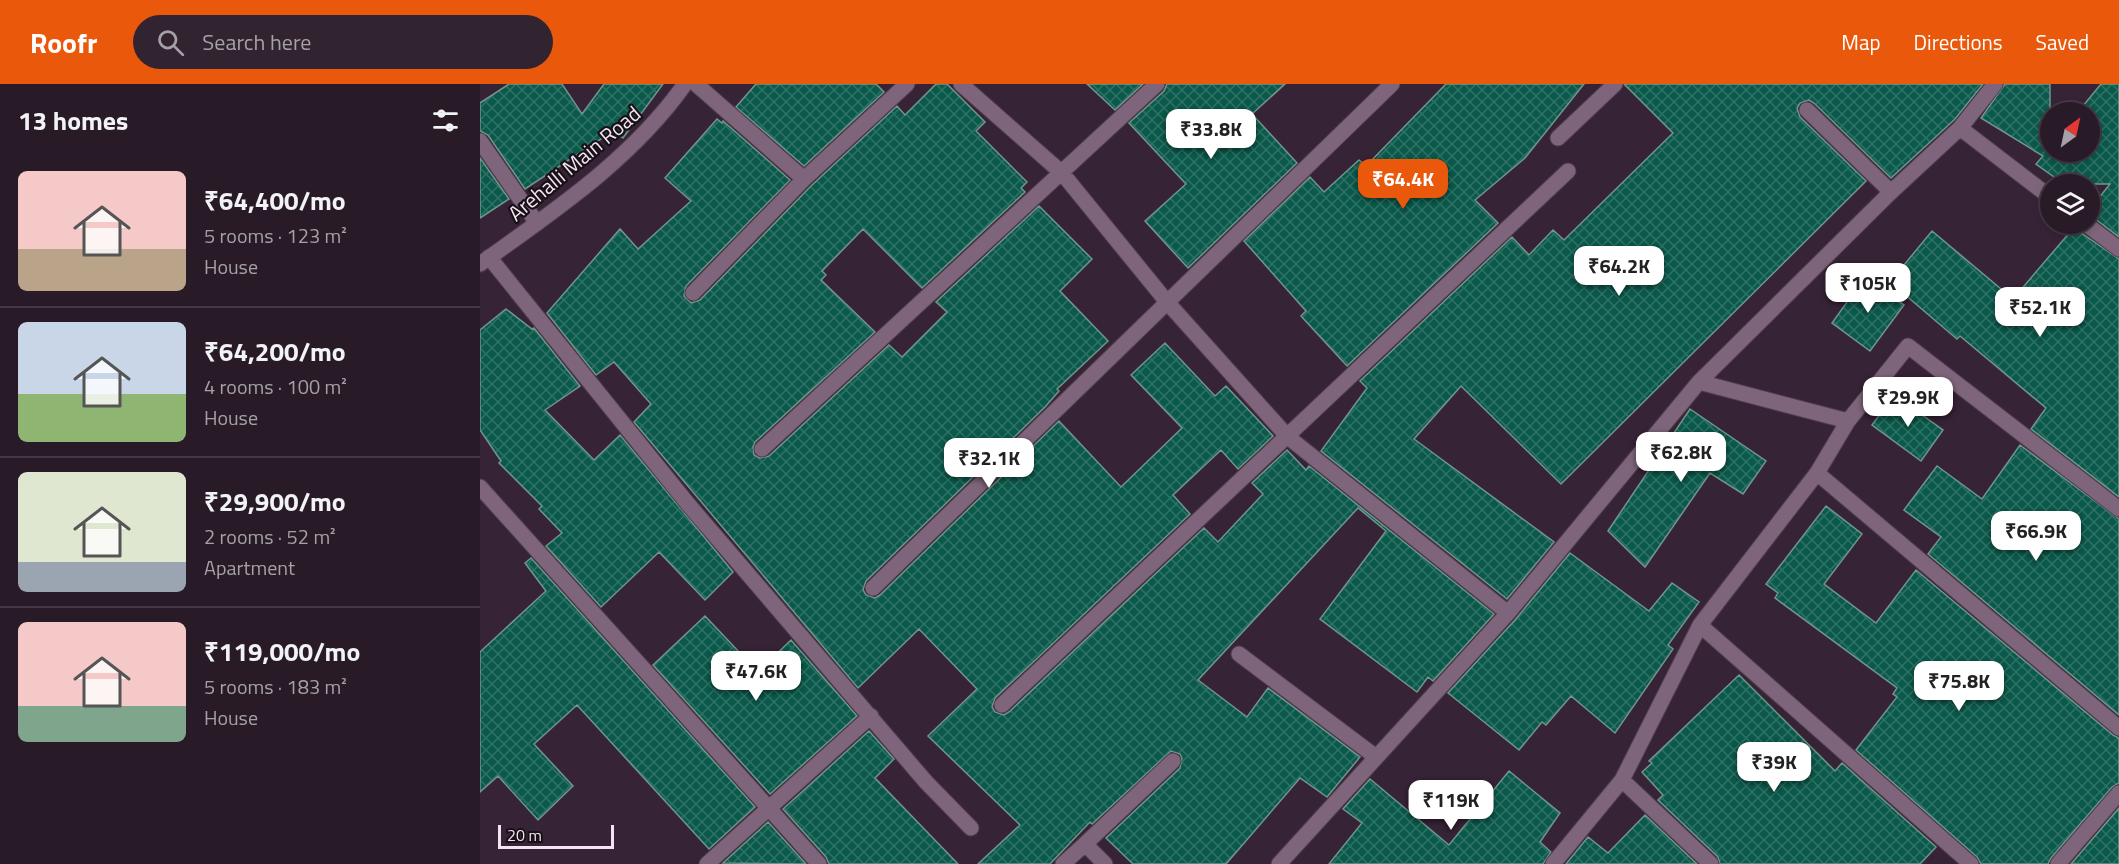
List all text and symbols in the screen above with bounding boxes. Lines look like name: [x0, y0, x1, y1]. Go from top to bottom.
search box: [133, 15, 553, 69]
text: Roofr: [30, 21, 97, 64]
text: Search here: [202, 25, 311, 59]
icon: search: [154, 26, 187, 59]
text: Map: [1841, 26, 1881, 58]
text: Directions: [1914, 26, 2003, 58]
text: Saved: [2036, 26, 2089, 58]
street label: Arehalli Main Road: [501, 98, 647, 228]
text: 13 homes: [18, 101, 128, 140]
north arrow: [2040, 102, 2100, 162]
map controls: [2040, 102, 2100, 234]
icon: filters: [429, 104, 462, 137]
pin: ₹33.8K: [1162, 109, 1260, 160]
text: ₹33.8K: [1180, 113, 1242, 144]
pin: ₹64.4K: [1354, 159, 1452, 210]
text: ₹64.4K: [1372, 163, 1434, 194]
button: layers: [2040, 174, 2100, 234]
text: ₹64,400/mo: [204, 181, 346, 220]
icon: home: [66, 195, 138, 267]
text: 5 rooms · 123 m²: [204, 220, 347, 251]
pin: ₹64.2K: [1570, 246, 1668, 297]
text: ₹64.2K: [1588, 250, 1650, 281]
text: House: [204, 251, 258, 282]
pin: ₹105K: [1826, 263, 1910, 314]
text: ₹105K: [1840, 267, 1896, 298]
pin: ₹52.1K: [1991, 287, 2089, 338]
text: ₹52.1K: [2009, 291, 2071, 322]
text: ₹64,200/mo: [204, 332, 346, 371]
icon: home: [66, 346, 138, 418]
text: 4 rooms · 100 m²: [204, 371, 347, 402]
pin: ₹29.9K: [1859, 377, 1957, 428]
text: ₹29.9K: [1877, 381, 1939, 412]
text: House: [204, 402, 258, 433]
pin: ₹62.8K: [1632, 432, 1730, 483]
text: ₹62.8K: [1650, 436, 1712, 467]
pin: ₹32.1K: [940, 438, 1038, 489]
text: ₹32.1K: [958, 442, 1020, 473]
text: ₹29,900/mo: [204, 482, 346, 521]
icon: home: [66, 496, 138, 568]
pin: ₹66.9K: [1987, 511, 2085, 562]
text: ₹66.9K: [2005, 515, 2067, 546]
text: 2 rooms · 52 m²: [204, 521, 336, 552]
text: Apartment: [204, 552, 295, 583]
text: ₹119,000/mo: [204, 632, 360, 671]
icon: home: [66, 646, 138, 718]
pin: ₹47.6K: [707, 651, 805, 702]
text: ₹47.6K: [725, 655, 787, 686]
pin: ₹75.8K: [1910, 661, 2008, 712]
text: ₹75.8K: [1928, 665, 1990, 696]
text: 5 rooms · 183 m²: [204, 671, 347, 702]
text: House: [204, 702, 258, 733]
pin: ₹39K: [1738, 742, 1810, 793]
text: ₹39K: [1751, 746, 1797, 777]
pin: ₹119K: [1409, 780, 1493, 831]
text: ₹119K: [1423, 784, 1479, 815]
scale bar: [498, 822, 614, 850]
text: 20 m: [507, 823, 542, 847]

